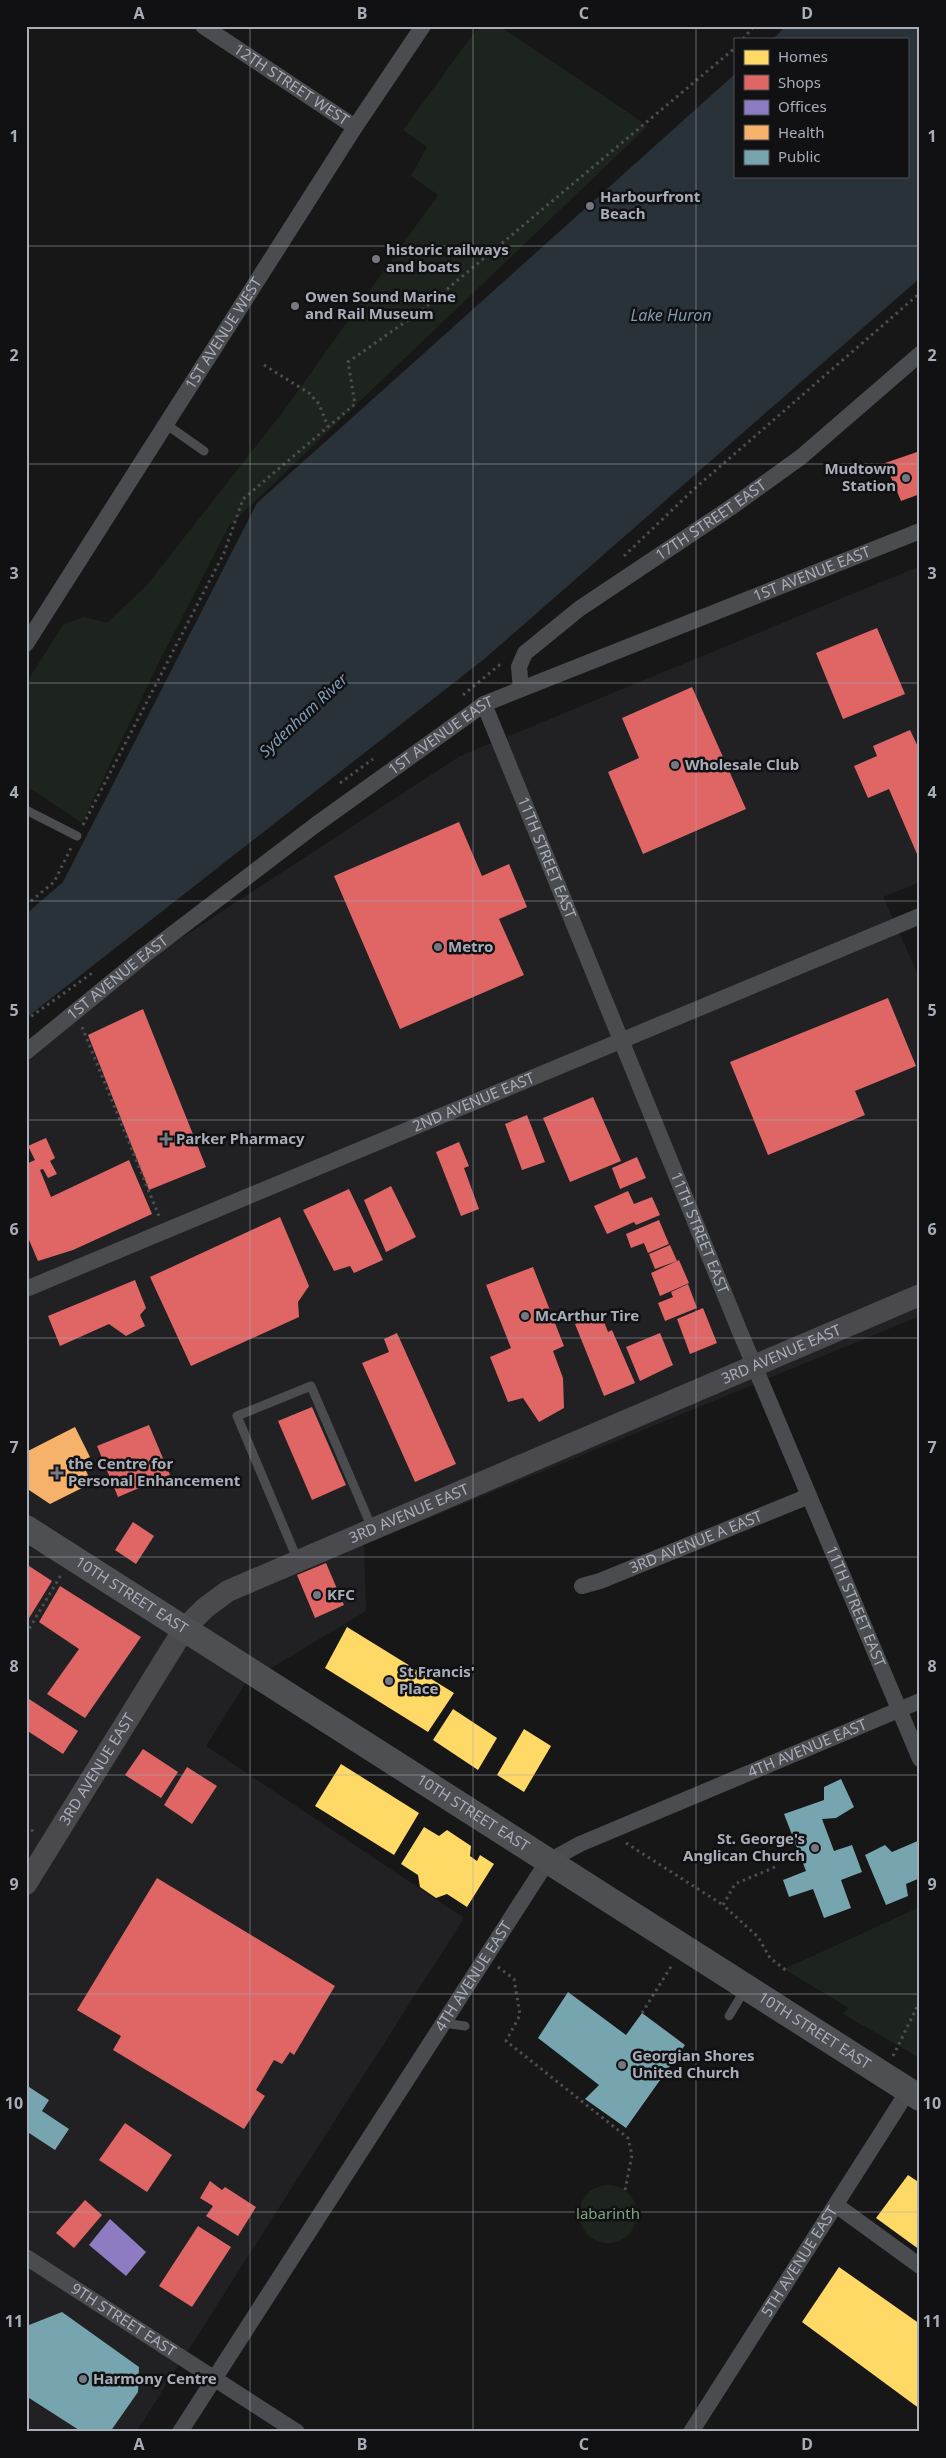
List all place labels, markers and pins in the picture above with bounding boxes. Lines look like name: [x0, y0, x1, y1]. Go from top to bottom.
place label: Harbourfront Beach: [600, 186, 701, 223]
marker: Harbourfront Beach: [584, 200, 596, 212]
place label: historic railways and boats: [386, 239, 509, 276]
marker: historic railways and boats: [370, 253, 382, 265]
place label: Owen Sound Marine and Rail Museum: [305, 286, 456, 323]
marker: Owen Sound Marine and Rail Museum: [289, 300, 301, 312]
place label: Mudtown Station: [824, 458, 896, 495]
marker: Mudtown Station: [900, 472, 912, 484]
place label: Wholesale Club: [685, 754, 799, 774]
marker: Wholesale Club: [669, 759, 681, 771]
place label: Metro: [448, 936, 493, 956]
marker: Metro: [432, 941, 444, 953]
place label: Parker Pharmacy: [176, 1128, 305, 1148]
marker: Parker Pharmacy: [160, 1133, 172, 1145]
place label: McArthur Tire: [535, 1305, 639, 1325]
marker: McArthur Tire: [519, 1310, 531, 1322]
place label: the Centre for Personal Enhancement: [68, 1453, 241, 1490]
marker: the Centre for Personal Enhancement: [50, 1466, 64, 1480]
place label: KFC: [327, 1584, 355, 1604]
marker: KFC: [311, 1589, 323, 1601]
place label: St Francis' Place: [399, 1661, 475, 1698]
marker: St Francis' Place: [383, 1675, 395, 1687]
place label: St. George's Anglican Church: [683, 1828, 805, 1865]
marker: St. George's Anglican Church: [809, 1842, 821, 1854]
place label: Georgian Shores United Church: [632, 2045, 755, 2082]
marker: Georgian Shores United Church: [616, 2059, 628, 2071]
place label: Harmony Centre: [93, 2368, 217, 2388]
marker: Harmony Centre: [77, 2373, 89, 2385]

